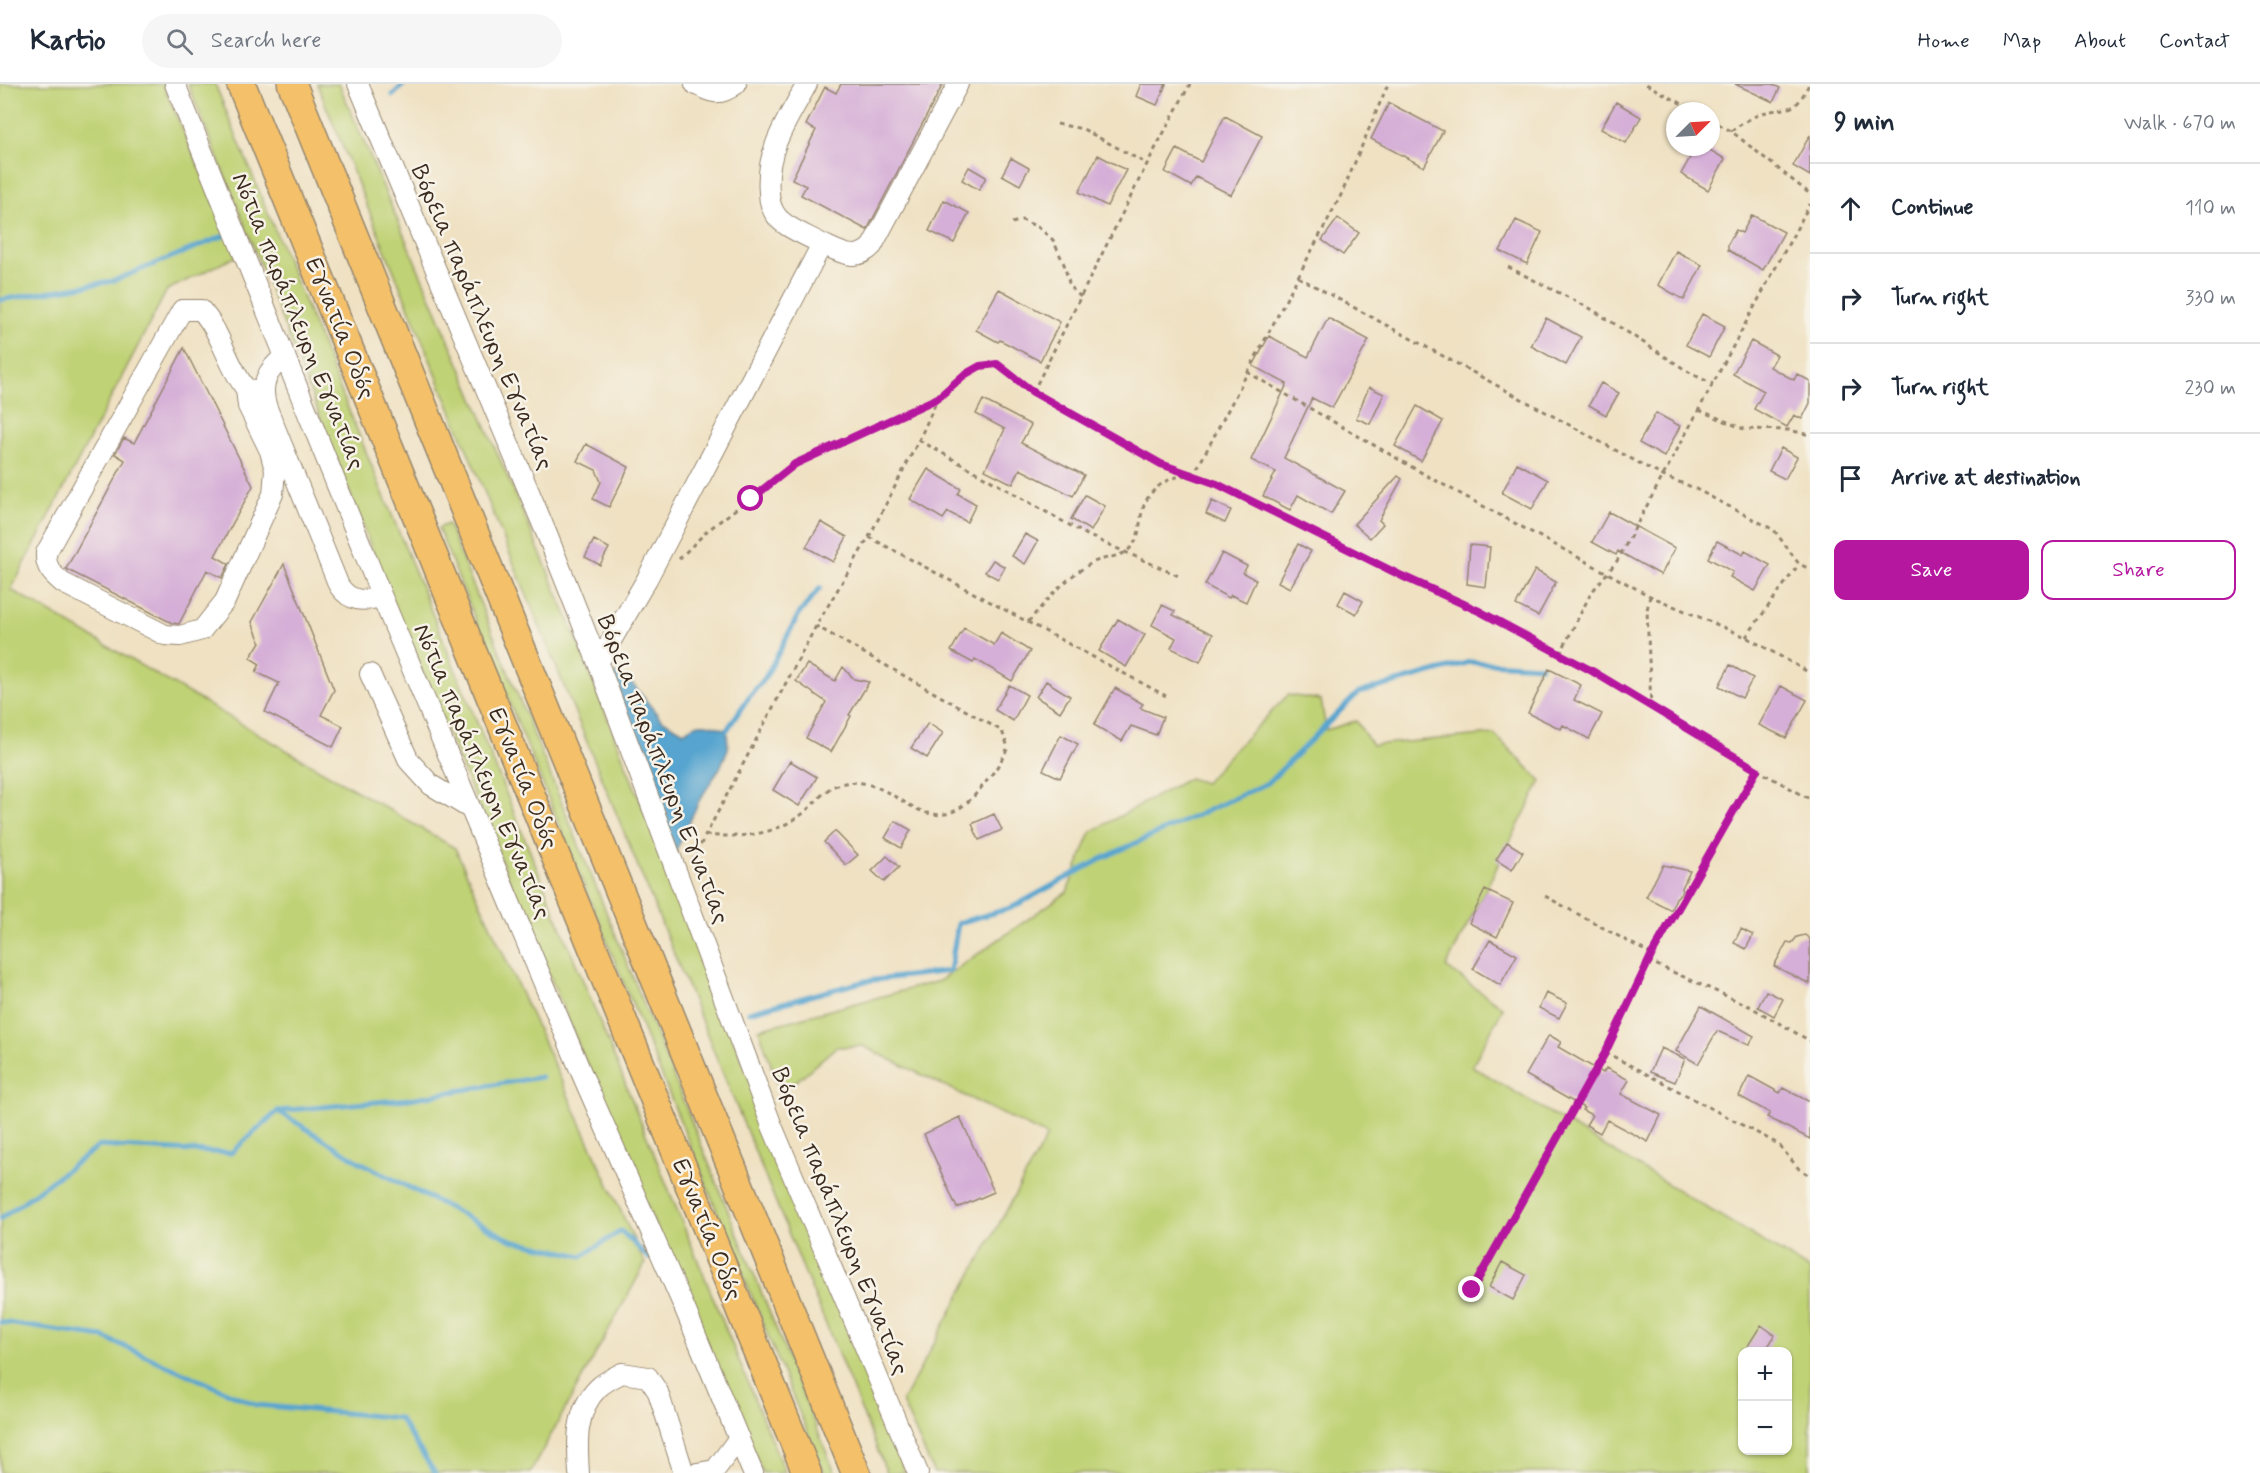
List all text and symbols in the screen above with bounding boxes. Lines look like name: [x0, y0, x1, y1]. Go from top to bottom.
search box: [142, 14, 562, 68]
text: Kartio: [30, 23, 106, 60]
icon: search: [163, 25, 196, 58]
text: Search here: [211, 27, 322, 55]
text: Home: [1918, 27, 1970, 55]
text: Map: [2003, 27, 2041, 55]
text: About: [2074, 27, 2126, 55]
text: Contact: [2159, 27, 2230, 55]
north arrow: [1666, 102, 1720, 156]
text: 9 min: [1834, 106, 1895, 140]
text: Walk · 670 m: [2124, 110, 2236, 137]
street label: Βόρεια παράπλευρη Εγνατίας: [403, 160, 560, 475]
street label: Νότια παράπλευρη Εγνατίας: [224, 168, 371, 475]
icon: ahead: [1834, 192, 1867, 225]
text: Continue: [1891, 194, 1973, 222]
text: 110 m: [2185, 195, 2236, 222]
street label: Εγνατία Οδός: [297, 253, 382, 404]
icon: right: [1834, 282, 1867, 315]
text: Turn right: [1891, 284, 1989, 312]
text: 330 m: [2185, 285, 2236, 312]
icon: right: [1834, 372, 1867, 405]
text: Turn right: [1891, 374, 1989, 402]
text: 230 m: [2184, 375, 2236, 402]
icon: arrive: [1834, 462, 1867, 495]
text: Arrive at destination: [1891, 464, 2081, 492]
route start: [737, 485, 763, 511]
button: Save: [1834, 540, 2029, 600]
button: Share: [2041, 540, 2236, 600]
street label: Βόρεια παράπλευρη Εγνατίας: [589, 611, 736, 929]
street label: Νότια παράπλευρη Εγνατίας: [405, 619, 558, 924]
street label: Εγνατία Οδός: [480, 703, 565, 854]
street label: Βόρεια παράπλευρη Εγνατίας: [764, 1063, 916, 1380]
street label: Εγνατία Οδός: [664, 1154, 749, 1305]
route end: [1458, 1276, 1484, 1302]
map controls: [1738, 1347, 1792, 1455]
button: +: [1738, 1347, 1792, 1401]
button: −: [1738, 1401, 1792, 1455]

